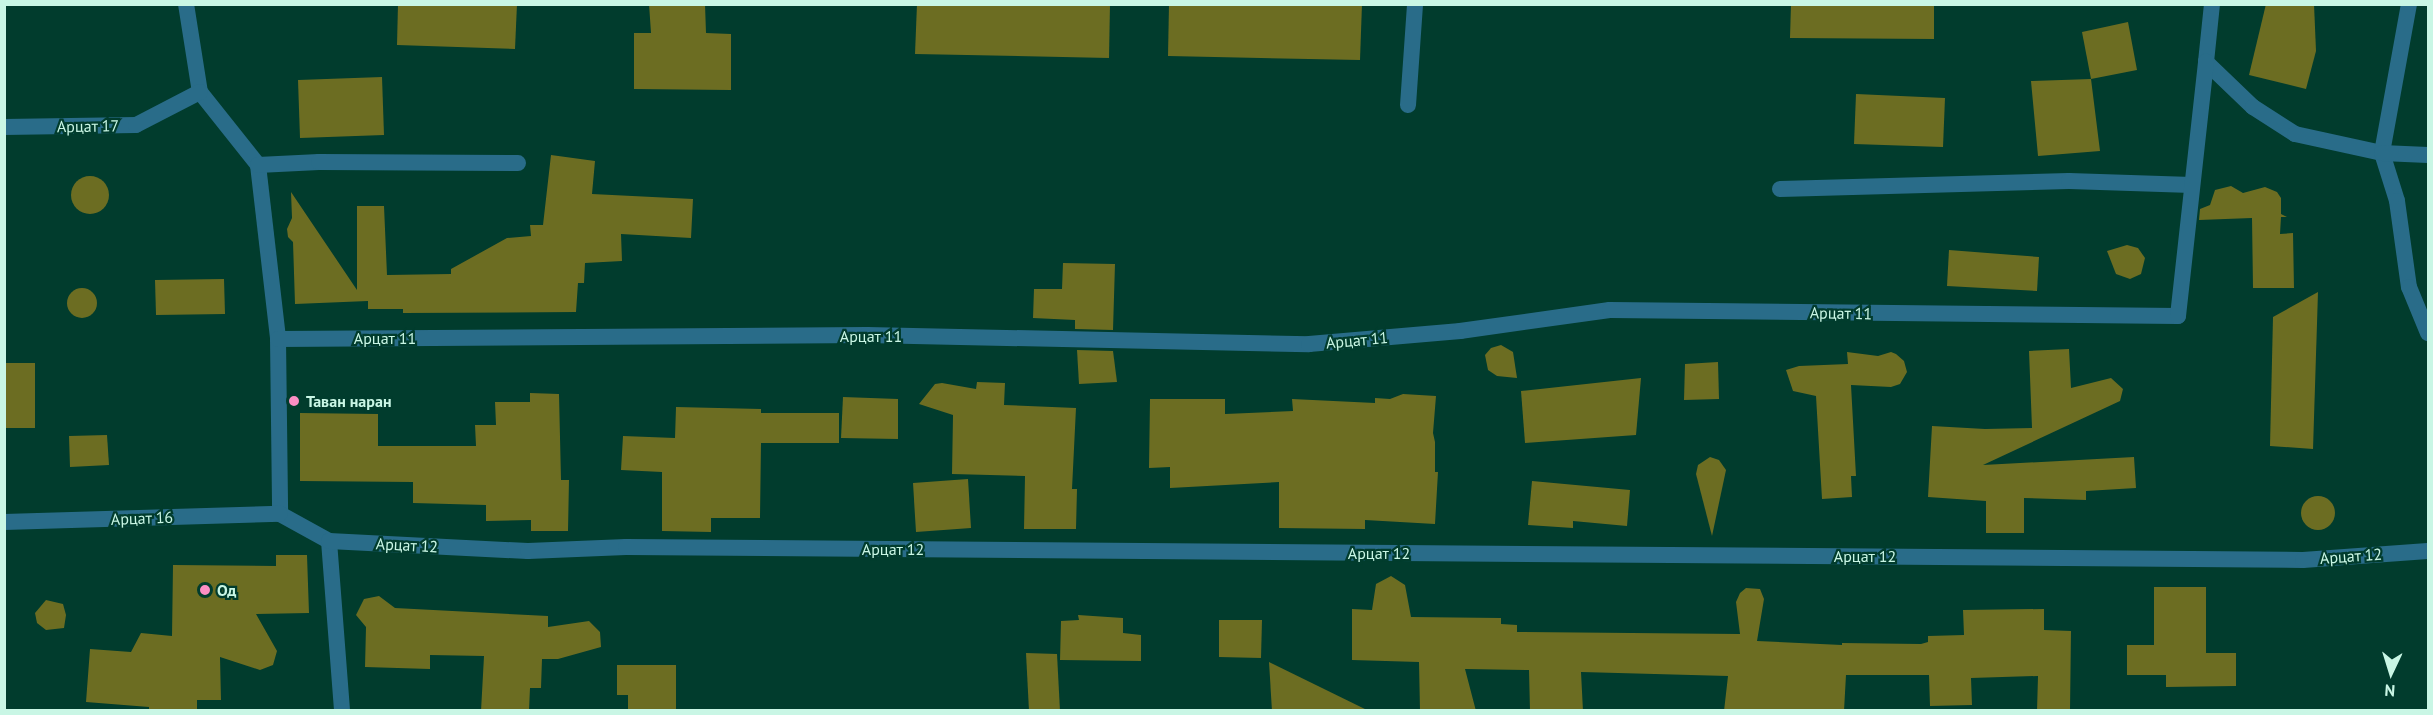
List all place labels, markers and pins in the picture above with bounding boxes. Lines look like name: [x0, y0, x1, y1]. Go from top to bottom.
place label: Таван наран: [306, 391, 391, 411]
marker: Таван наран: [287, 394, 301, 408]
place label: Од: [217, 580, 236, 600]
marker: Од: [198, 583, 212, 597]

